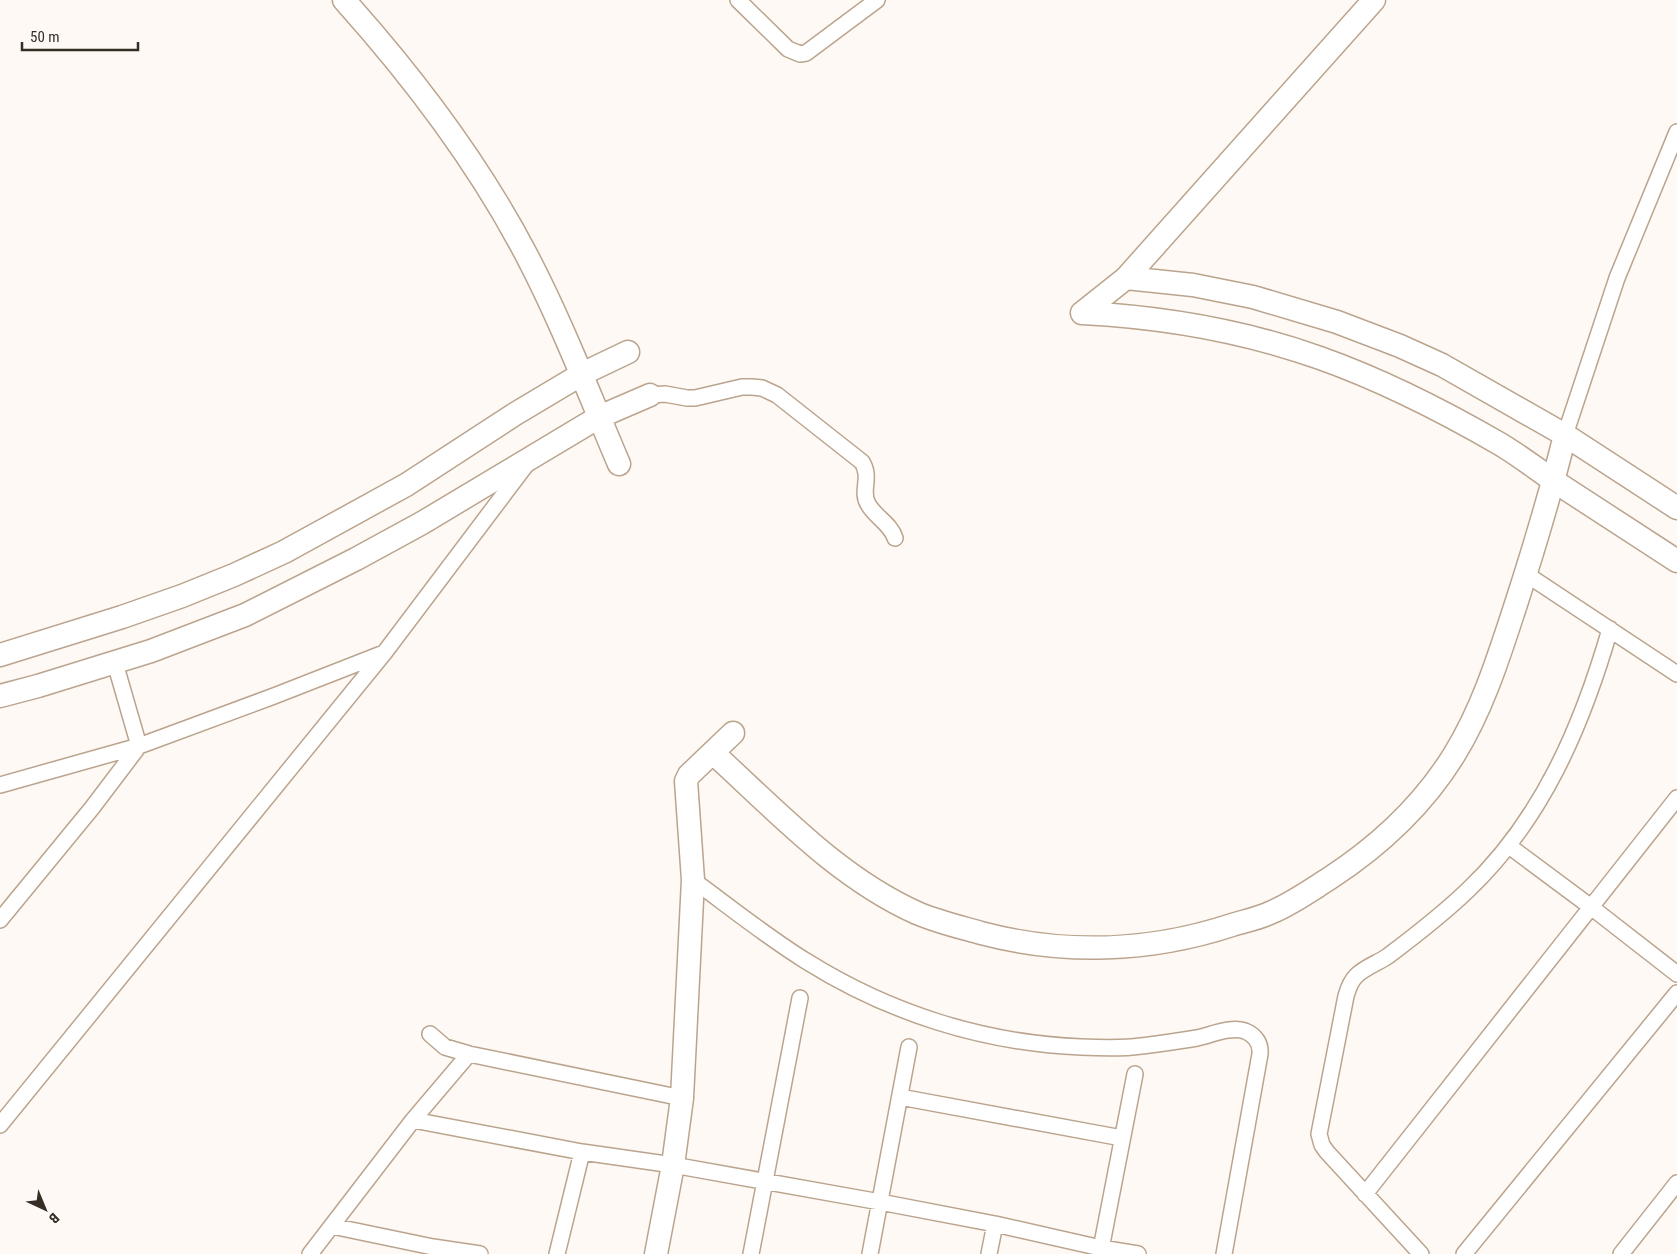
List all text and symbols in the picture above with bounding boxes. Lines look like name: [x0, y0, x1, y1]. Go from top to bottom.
scale bar: [22, 20, 139, 52]
text: 50 m: [30, 28, 60, 46]
north arrow: [20, 1184, 70, 1234]
text: B: [46, 1210, 62, 1227]

